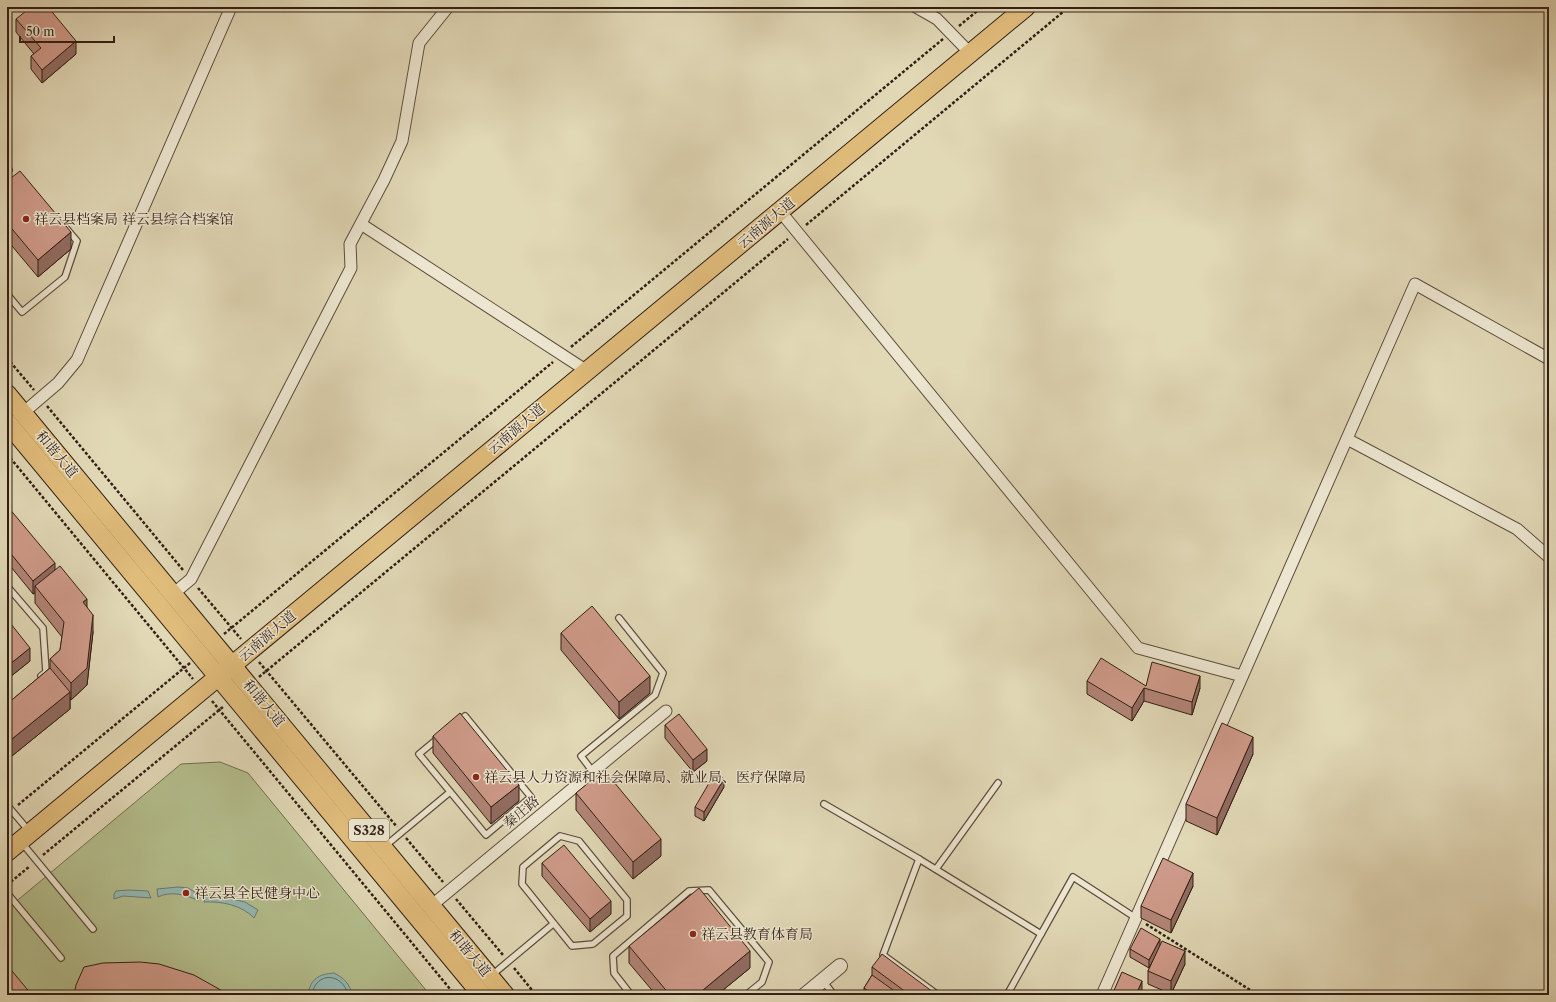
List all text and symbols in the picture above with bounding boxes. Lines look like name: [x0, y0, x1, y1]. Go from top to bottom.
scale bar: [20, 18, 114, 44]
text: 50 m: [26, 24, 55, 39]
street label: 云南源大道: [733, 194, 799, 252]
place label: 祥云县档案局 祥云县综合档案馆: [34, 210, 234, 228]
marker: 祥云县档案局 祥云县综合档案馆: [21, 214, 31, 224]
street label: 云南源大道: [483, 400, 549, 458]
street label: 和谐大道: [32, 427, 82, 481]
street label: 云南源大道: [234, 607, 300, 665]
street label: 和谐大道: [239, 676, 289, 730]
place label: 祥云县人力资源和社会保障局、就业局、医疗保障局: [484, 768, 806, 786]
marker: 祥云县人力资源和社会保障局、就业局、医疗保障局: [471, 772, 481, 782]
street label: 秦庄路: [499, 792, 543, 832]
road number: S328: [349, 819, 389, 841]
place label: 祥云县全民健身中心: [194, 884, 320, 902]
marker: 祥云县全民健身中心: [181, 888, 191, 898]
place label: 祥云县教育体育局: [701, 925, 813, 943]
street label: 和谐大道: [445, 926, 495, 980]
marker: 祥云县教育体育局: [688, 929, 698, 939]

